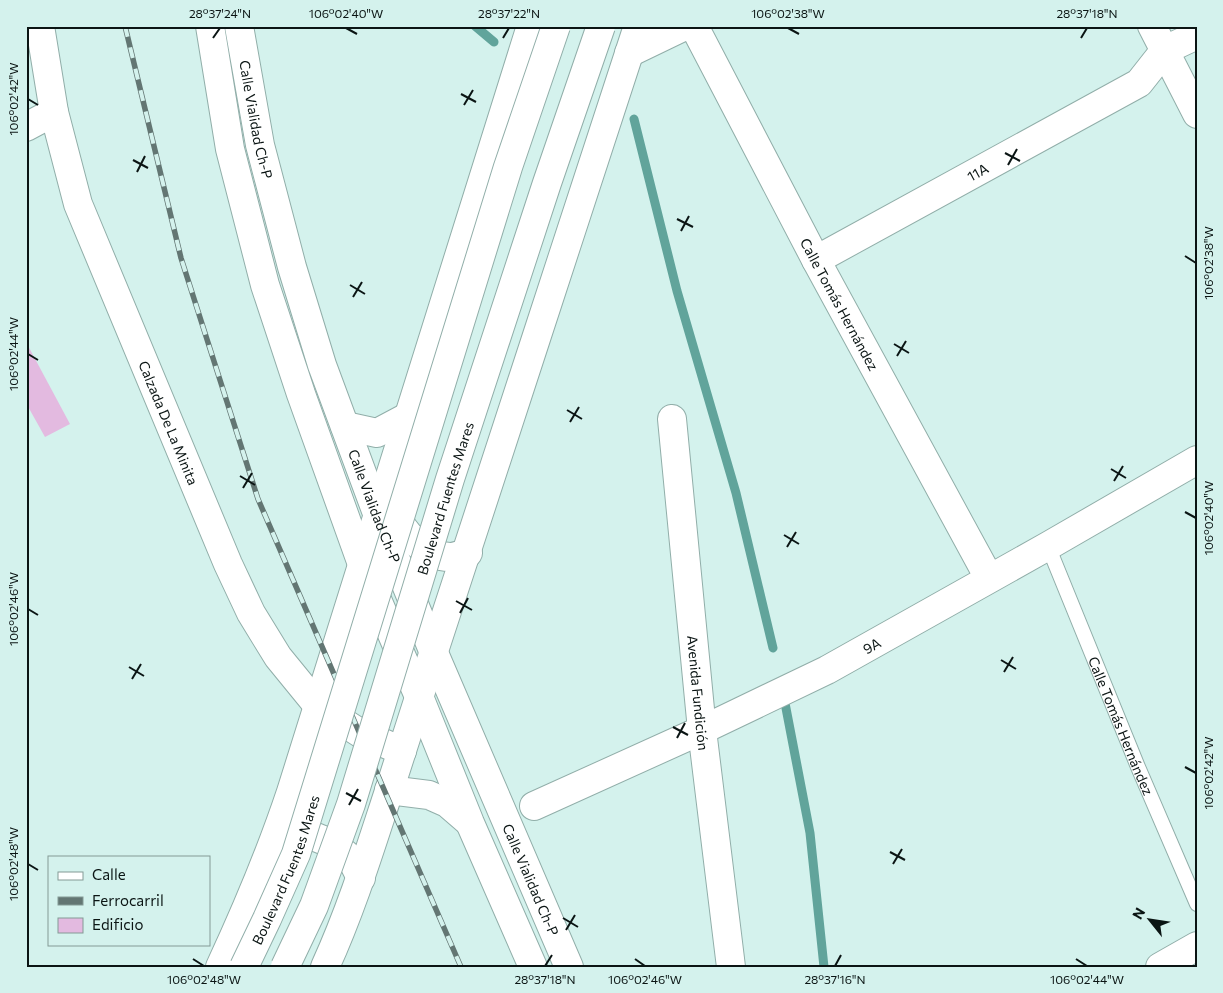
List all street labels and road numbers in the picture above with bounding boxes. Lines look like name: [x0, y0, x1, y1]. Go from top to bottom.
street label: Calle Vialidad Ch-P: [237, 59, 277, 181]
street label: 11A: [964, 159, 991, 184]
street label: Calle Tomás Hernández: [797, 235, 883, 373]
street label: Calzada De La Minita: [136, 358, 203, 487]
street label: Boulevard Fuentes Mares: [413, 419, 477, 577]
street label: Calle Vialidad Ch-P: [345, 447, 405, 565]
street label: 9A: [859, 633, 884, 657]
street label: Avenida Fundición: [684, 634, 713, 751]
street label: Calle Tomás Hernández: [1085, 654, 1157, 797]
street label: Boulevard Fuentes Mares: [248, 793, 322, 947]
street label: Calle Vialidad Ch-P: [500, 821, 563, 938]

